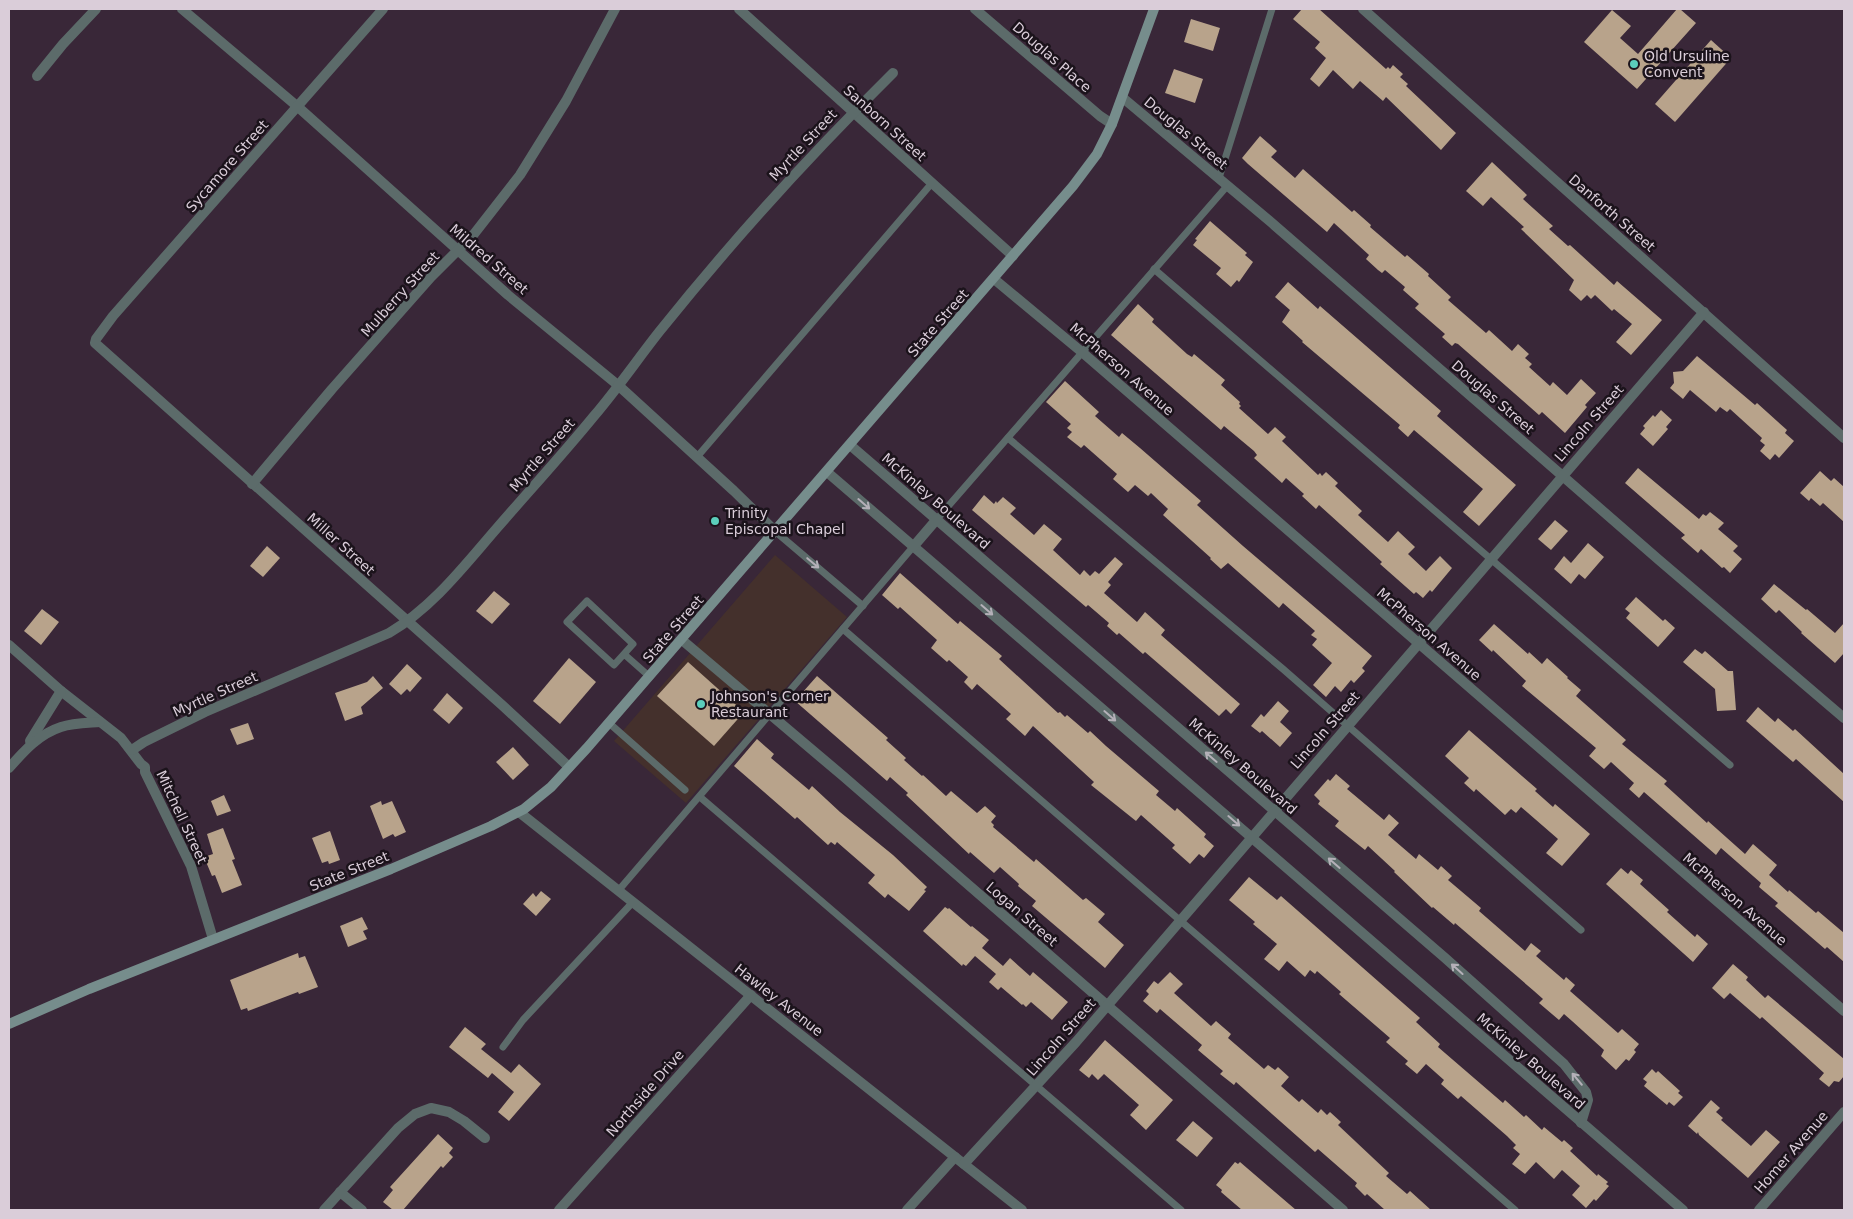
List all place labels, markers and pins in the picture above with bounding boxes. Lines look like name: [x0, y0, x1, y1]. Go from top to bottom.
place label: Old Ursuline Convent: [1644, 48, 1730, 80]
marker: Old Ursuline Convent: [1628, 58, 1640, 70]
place label: Trinity Episcopal Chapel: [724, 505, 845, 537]
marker: Trinity Episcopal Chapel: [709, 515, 721, 527]
place label: Johnson's Corner Restaurant: [710, 688, 829, 720]
marker: Johnson's Corner Restaurant: [695, 698, 707, 710]

